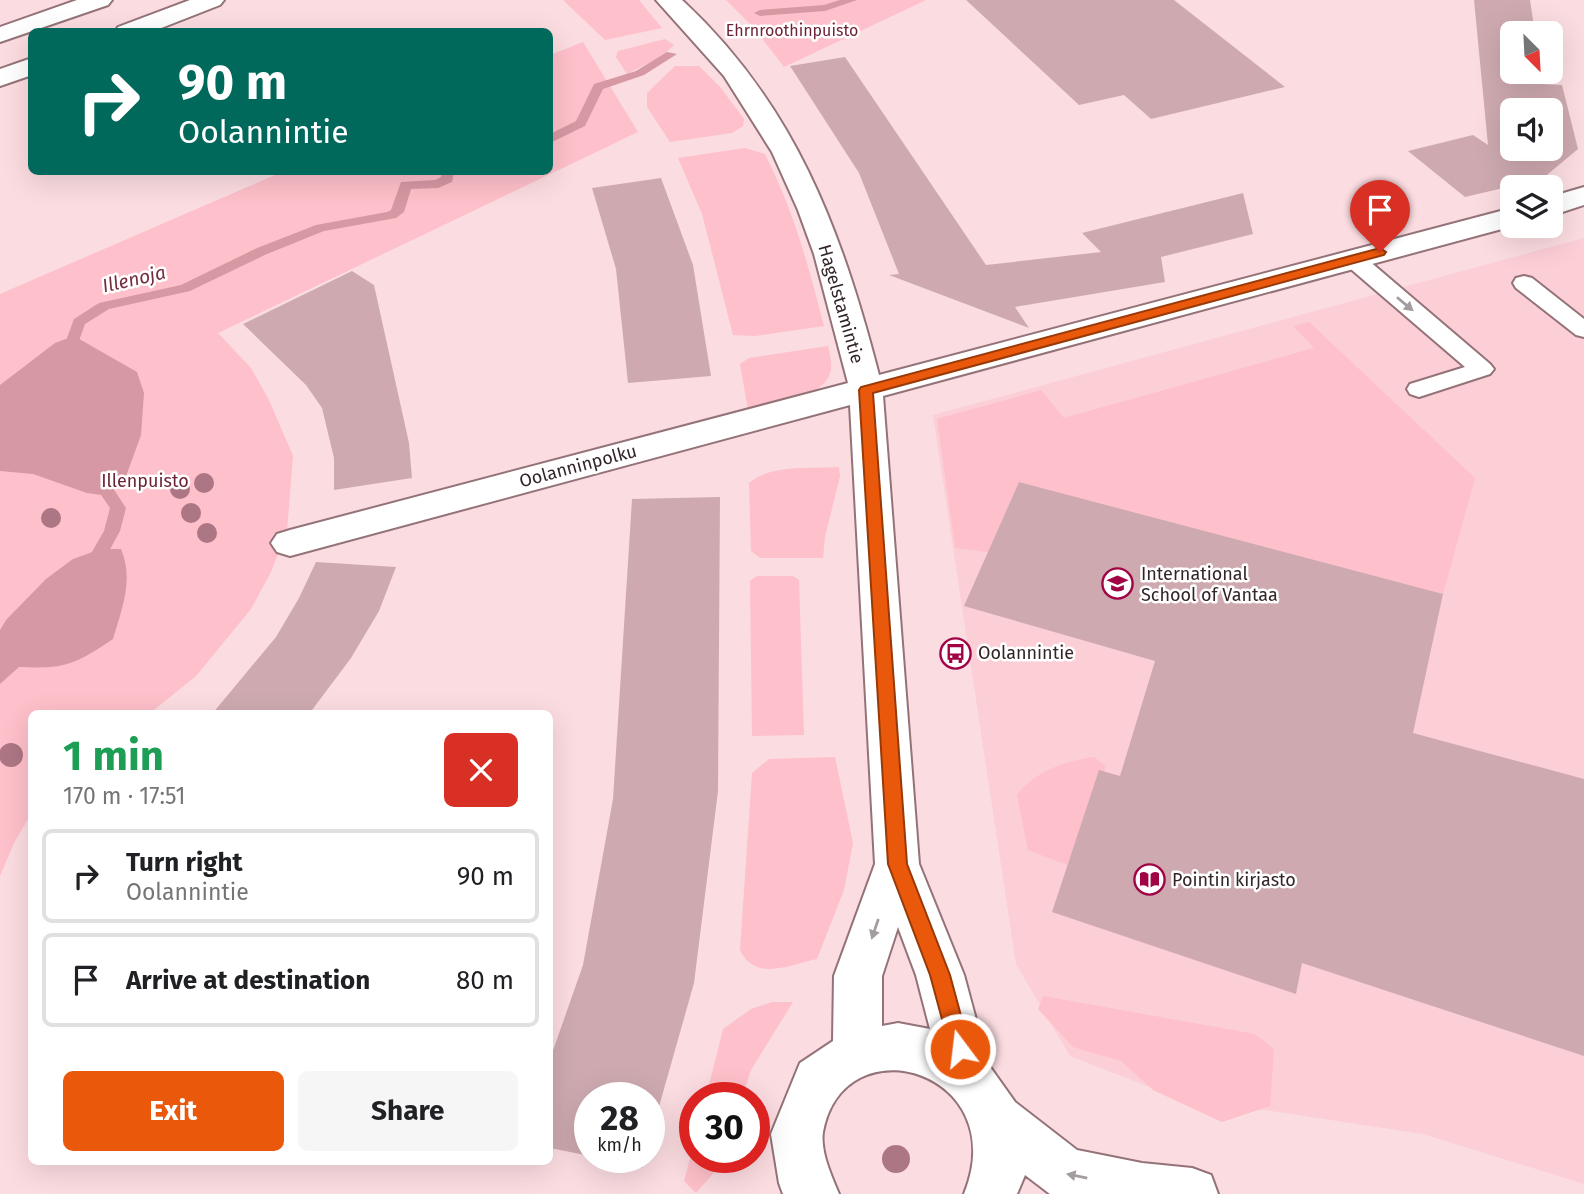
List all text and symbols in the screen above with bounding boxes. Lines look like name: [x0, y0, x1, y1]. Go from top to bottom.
park label: Ehrnroothinpuisto: [726, 21, 858, 40]
north arrow: [1500, 21, 1563, 84]
map controls: [1500, 21, 1563, 238]
text: 90 m: [178, 53, 287, 112]
icon: right: [63, 56, 154, 147]
button: sound: [1500, 98, 1563, 161]
text: Oolannintie: [178, 113, 349, 151]
button: layers: [1500, 175, 1563, 238]
pin: [1350, 180, 1410, 252]
icon: arrive: [1361, 191, 1399, 229]
street label: Hagelstamintie: [813, 242, 869, 366]
water label: Illenoja: [100, 261, 168, 297]
one-way arrow: [1396, 296, 1413, 311]
street label: Oolanninpolku: [517, 440, 639, 492]
park label: Illenpuisto: [101, 470, 189, 492]
place label: International School of Vantaa: [1141, 563, 1278, 606]
school or university icon: International School of Vantaa: [1101, 567, 1135, 601]
bus stop icon: Oolannintie: [938, 636, 972, 670]
place label: Oolannintie: [978, 642, 1074, 664]
text: 1 min: [63, 731, 164, 781]
button: close: [444, 733, 518, 807]
text: 170 m · 17:51: [63, 782, 185, 810]
text: Turn right: [126, 847, 243, 878]
icon: right: [67, 857, 105, 895]
text: 90 m: [457, 861, 514, 892]
library icon: Pointin kirjasto: [1132, 863, 1166, 897]
place label: Pointin kirjasto: [1172, 869, 1296, 891]
text: Oolannintie: [126, 878, 249, 906]
one-way arrow: [869, 918, 880, 939]
icon: arrive: [67, 961, 105, 999]
text: Arrive at destination: [126, 965, 370, 996]
text: 80 m: [456, 965, 514, 996]
position arrow: [923, 1012, 997, 1086]
button: Exit: [63, 1071, 284, 1151]
button: Share: [298, 1071, 518, 1151]
speed limit sign: 30: [679, 1082, 770, 1173]
text: 28: [600, 1097, 639, 1139]
text: km/h: [597, 1134, 642, 1156]
one-way arrow: [1066, 1171, 1088, 1182]

